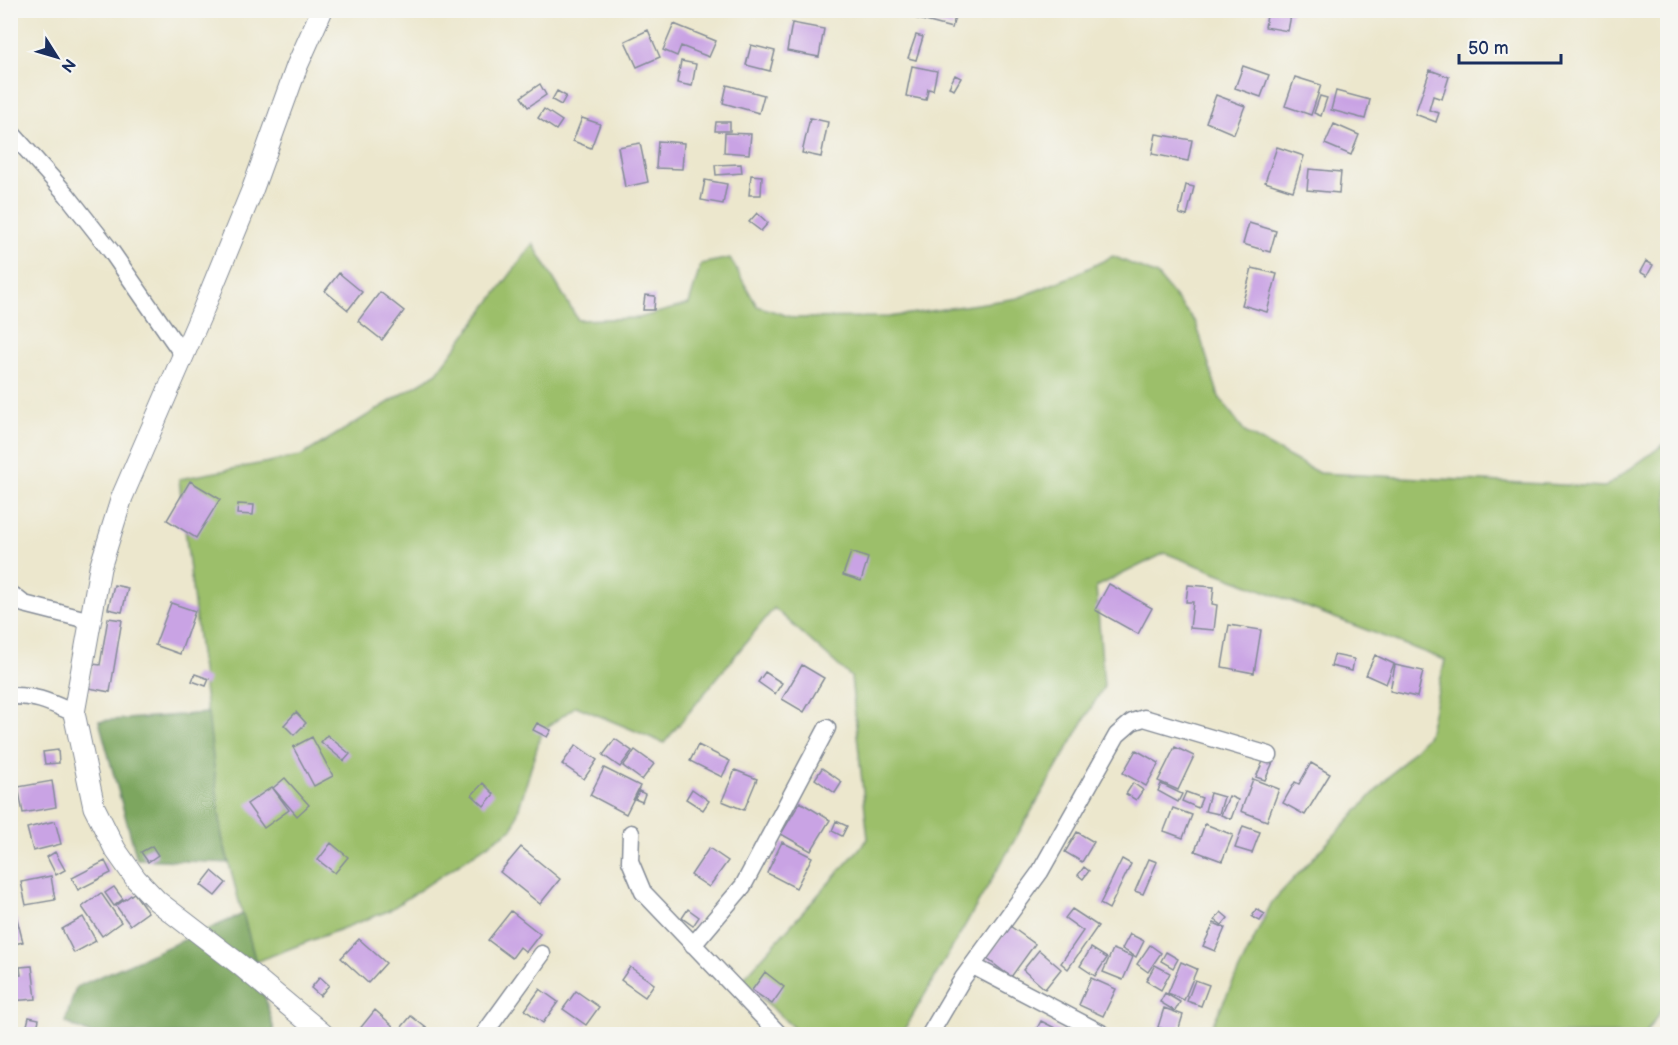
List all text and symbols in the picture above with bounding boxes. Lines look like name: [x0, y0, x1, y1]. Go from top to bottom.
north arrow: [27, 27, 87, 87]
scale bar: [1459, 27, 1561, 65]
text: 50 m: [1468, 38, 1509, 59]
text: N: [57, 55, 79, 76]

